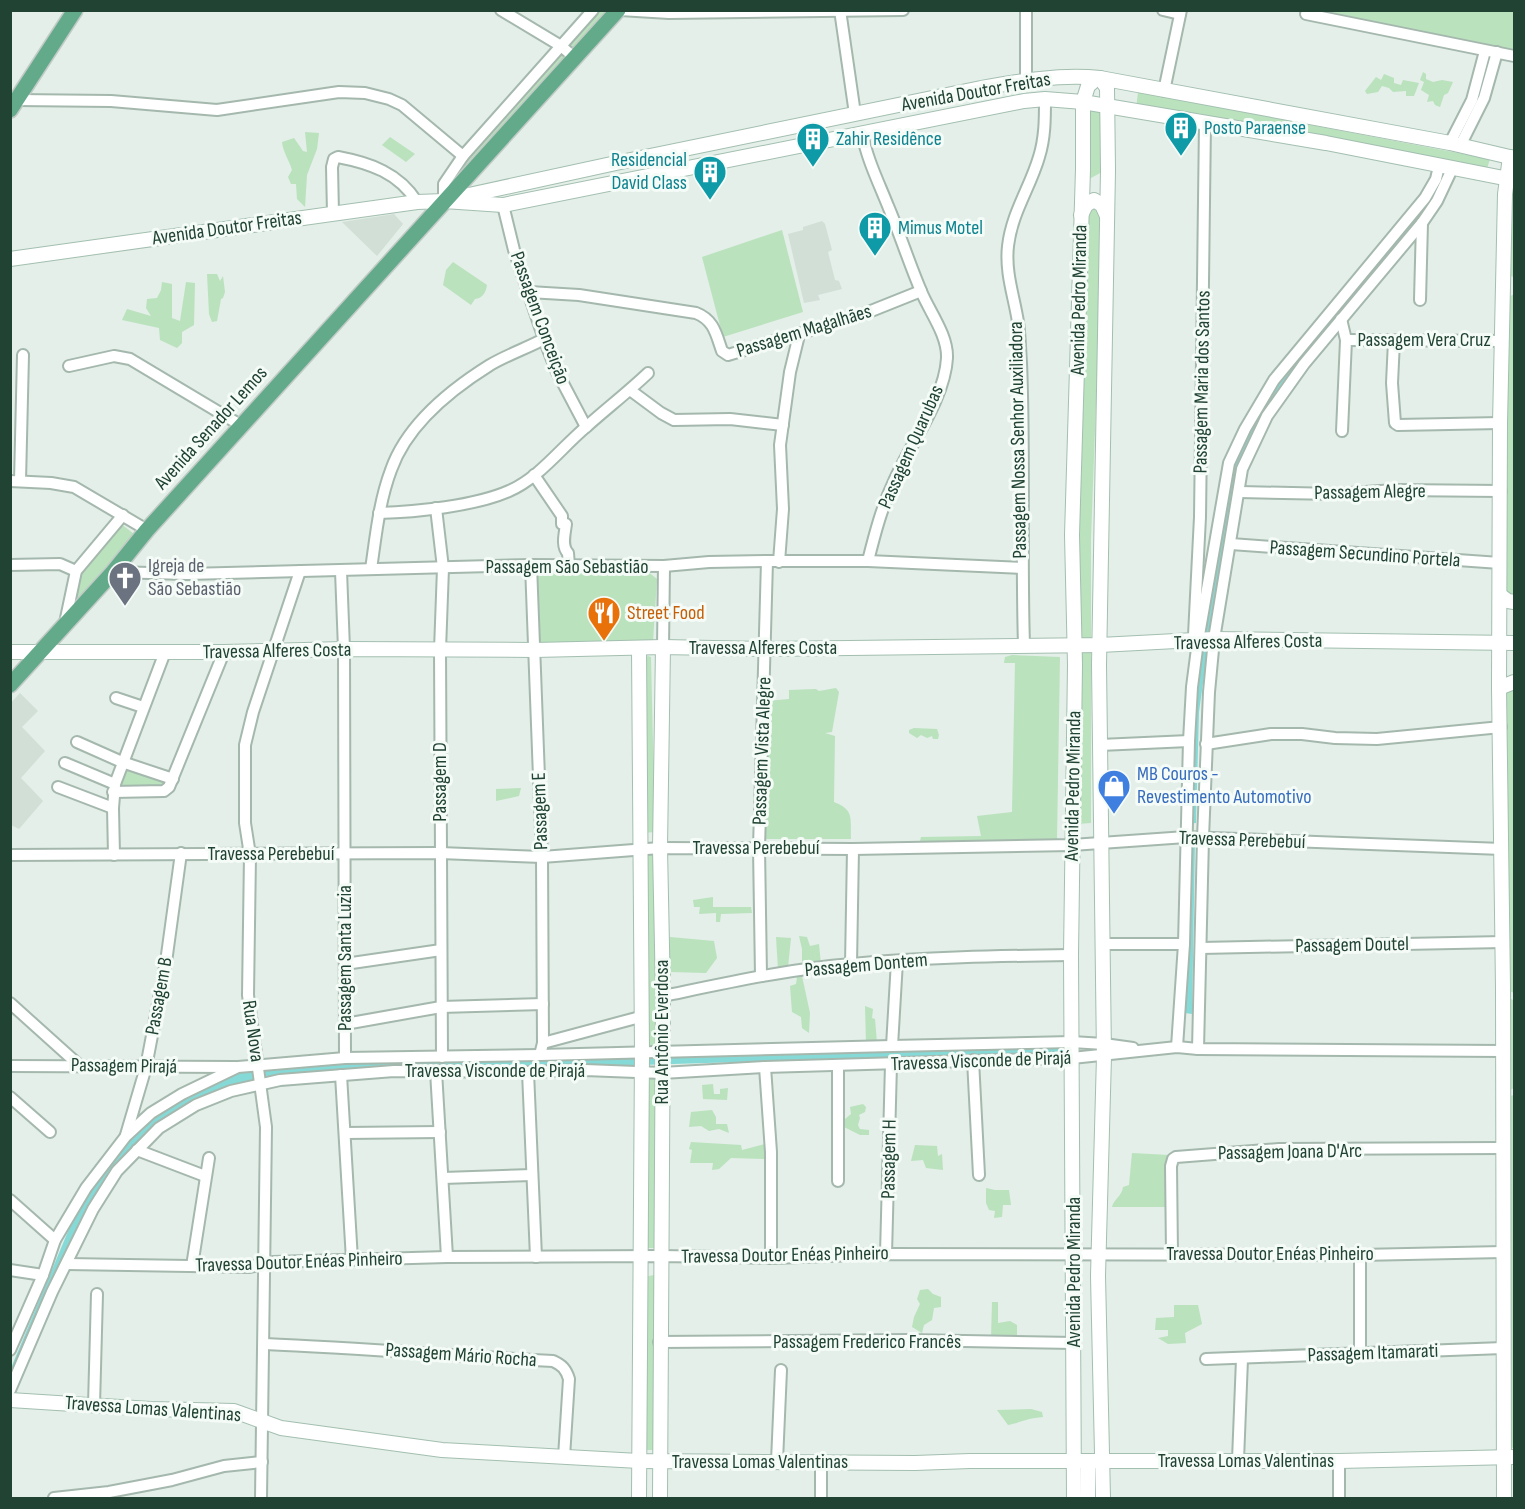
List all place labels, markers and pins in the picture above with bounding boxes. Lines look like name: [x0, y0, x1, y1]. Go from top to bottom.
building icon: Posto Paraense: [1163, 110, 1199, 157]
place label: Posto Paraense: [1204, 116, 1306, 140]
building icon: Zahir Residênce: [795, 121, 831, 168]
place label: Zahir Residênce: [836, 127, 942, 151]
place label: Residencial David Class: [611, 148, 687, 195]
building icon: Residencial David Class: [692, 154, 728, 201]
building icon: Mimus Motel: [857, 210, 893, 257]
place label: Mimus Motel: [898, 216, 983, 240]
place label: Igreja de São Sebastião: [148, 554, 241, 601]
church icon: Igreja de São Sebastião: [107, 560, 143, 607]
restaurant icon: Street Food: [586, 595, 622, 642]
place label: Street Food: [627, 601, 705, 625]
place label: MB Couros - Revestimento Automotivo: [1137, 762, 1312, 809]
shop icon: MB Couros - Revestimento Automotivo: [1096, 768, 1132, 815]

